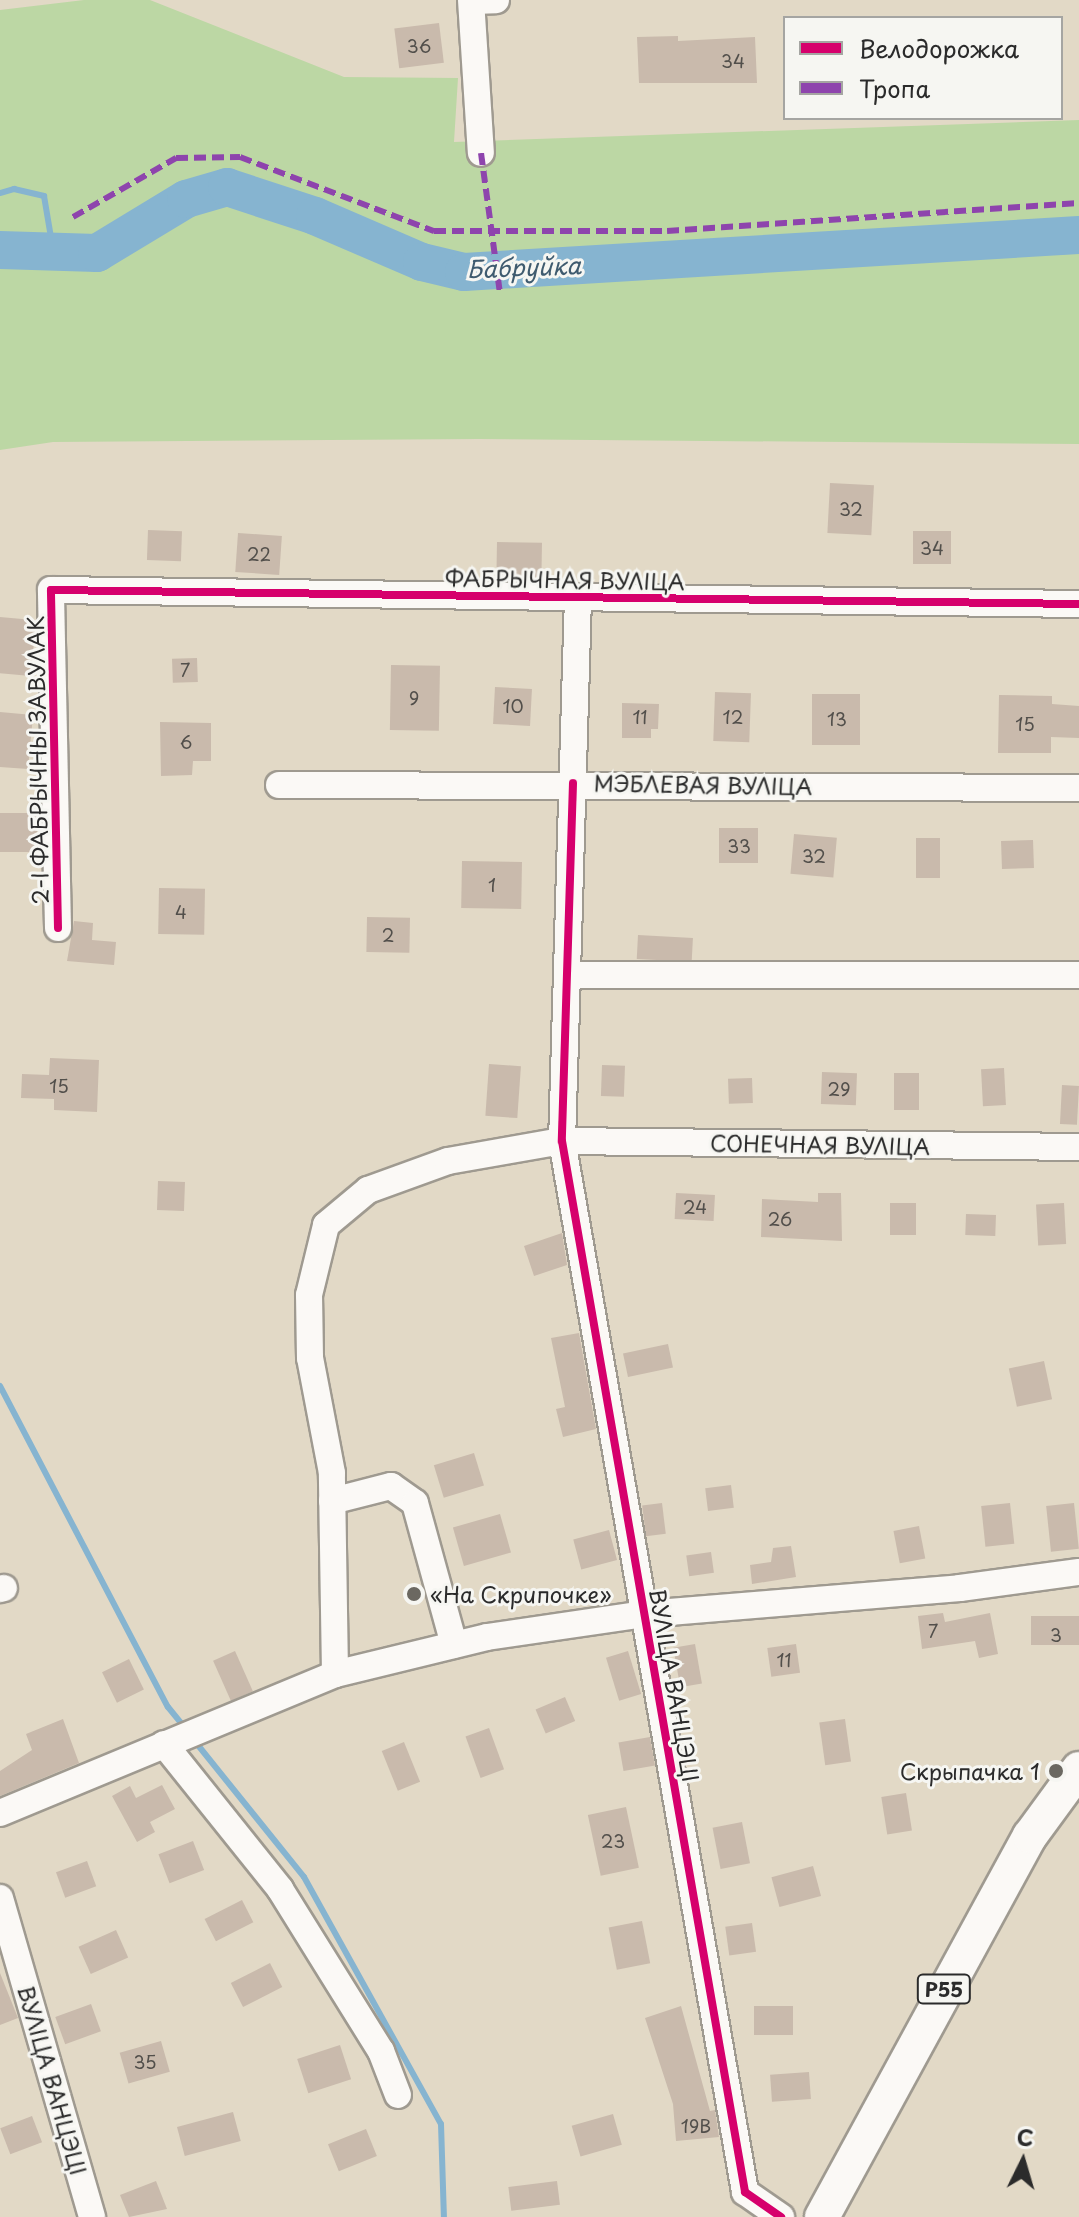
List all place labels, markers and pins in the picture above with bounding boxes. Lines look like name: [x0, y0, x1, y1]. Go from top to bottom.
place label: «На Скрипочке»: [430, 1581, 612, 1607]
marker: «На Скрипочке»: [405, 1585, 423, 1603]
place label: Скрыпачка 1: [900, 1758, 1040, 1784]
marker: Скрыпачка 1: [1047, 1762, 1065, 1780]

